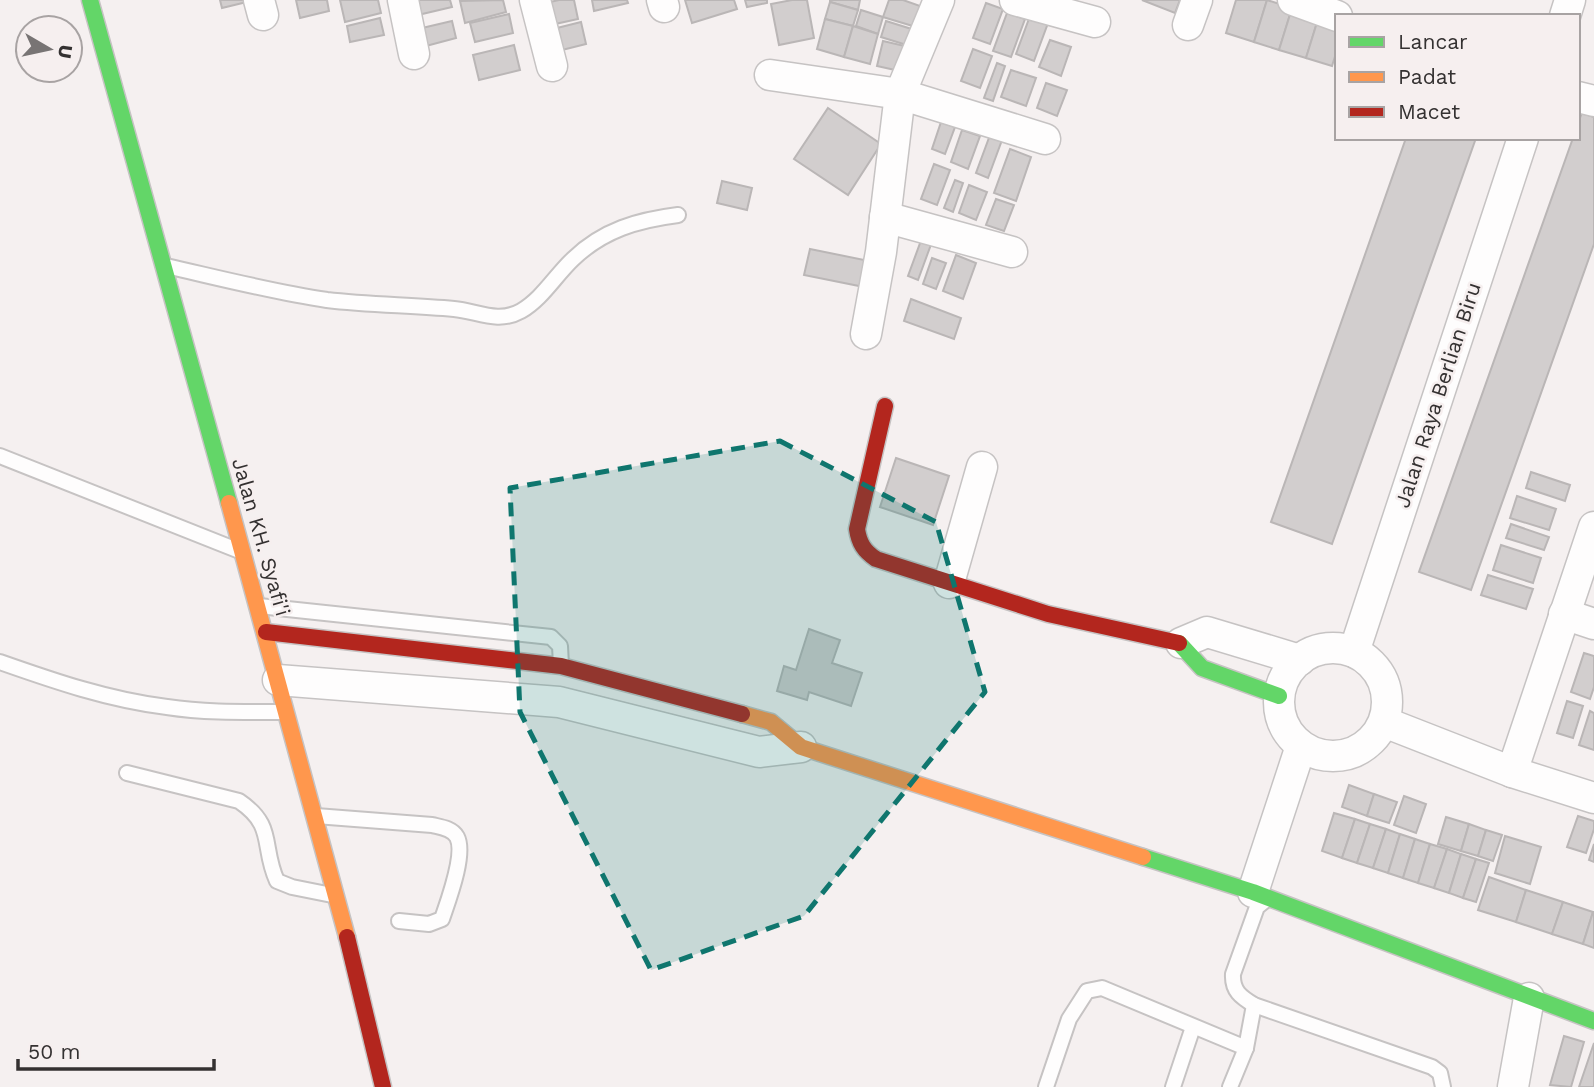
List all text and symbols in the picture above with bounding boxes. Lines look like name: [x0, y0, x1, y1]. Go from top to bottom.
north arrow: [14, 14, 84, 84]
legend: [1335, 14, 1580, 140]
text: Lancar: [1398, 29, 1468, 54]
text: U: [53, 43, 78, 60]
text: Padat: [1398, 64, 1456, 89]
text: Macet: [1398, 99, 1460, 124]
street label: Jalan Raya Berlian Biru: [1389, 279, 1486, 511]
street label: Jalan KH. Syafi'i: [227, 455, 296, 619]
scale bar: [18, 1028, 214, 1072]
text: 50 m: [28, 1039, 80, 1064]

